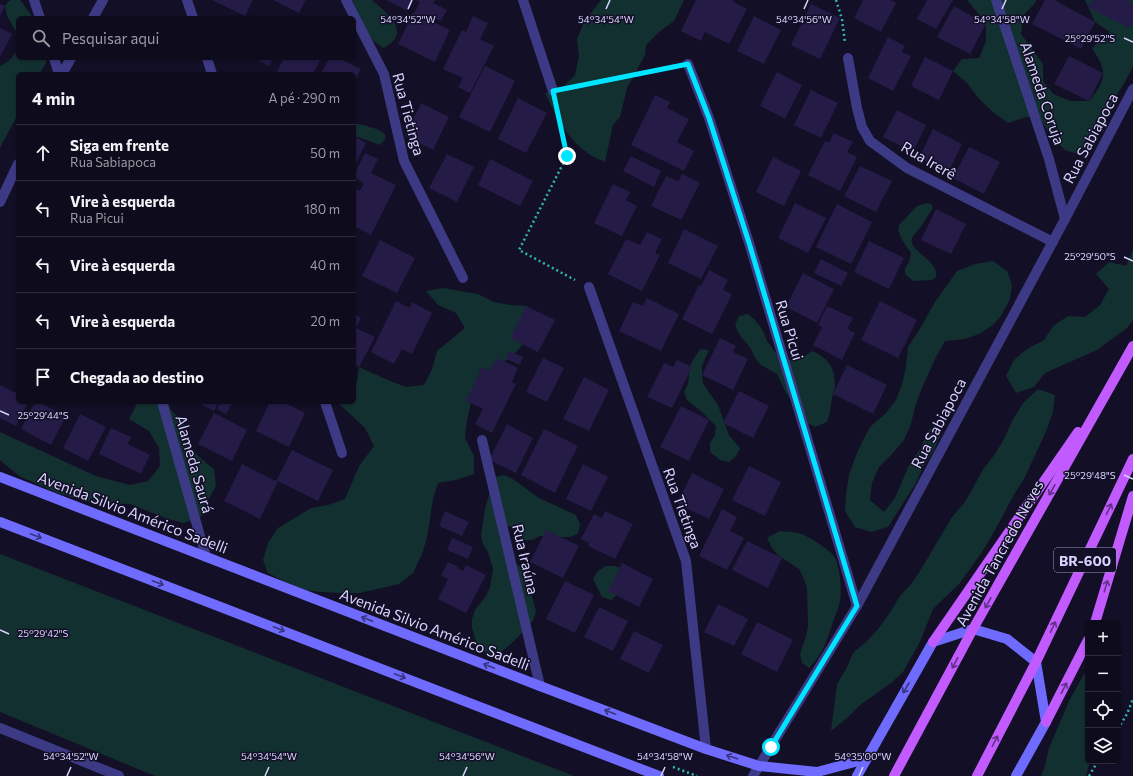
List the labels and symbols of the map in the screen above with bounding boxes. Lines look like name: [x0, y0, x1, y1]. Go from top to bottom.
text: 54°34'52"W: [380, 13, 436, 25]
text: 54°34'54"W: [578, 13, 634, 25]
text: 54°34'56"W: [776, 13, 832, 25]
text: 54°34'58"W: [974, 13, 1030, 25]
text: 25°29'52"S: [1065, 32, 1115, 44]
street label: Alameda Coruja: [1017, 39, 1069, 147]
street label: Rua Tietinga: [389, 71, 429, 157]
street label: Rua Sabiapoca: [1059, 90, 1121, 186]
street label: Rua Irerê: [898, 137, 960, 183]
route end: [558, 147, 576, 165]
text: 25°29'50"S: [1064, 250, 1116, 262]
street label: Rua Picui: [772, 298, 808, 362]
street label: Rua Sabiapoca: [907, 375, 969, 471]
text: 25°29'44"S: [17, 409, 69, 421]
street label: Alameda Saurá: [172, 413, 218, 515]
street label: Rua Tietinga: [660, 465, 706, 551]
street label: Avenida Silvio Américo Sadelli: [36, 467, 230, 557]
text: 25°29'48"S: [1064, 469, 1116, 481]
street label: Avenida Tancredo Neves: [951, 477, 1047, 629]
one-way arrow: [1047, 484, 1055, 496]
one-way arrow: [1106, 504, 1113, 516]
street label: Rua Iraúna: [509, 522, 543, 596]
one-way arrow: [30, 532, 42, 540]
road number: BR-600: [1054, 548, 1116, 572]
one-way arrow: [151, 579, 163, 587]
one-way arrow: [1103, 579, 1110, 592]
street label: Avenida Silvio Américo Sadelli: [338, 584, 532, 674]
one-way arrow: [983, 597, 991, 609]
one-way arrow: [362, 614, 374, 622]
one-way arrow: [1050, 621, 1057, 633]
one-way arrow: [272, 626, 284, 634]
text: 25°29'42"S: [18, 627, 68, 639]
one-way arrow: [951, 657, 958, 669]
one-way arrow: [483, 661, 495, 669]
one-way arrow: [394, 673, 406, 681]
one-way arrow: [902, 682, 910, 694]
one-way arrow: [1060, 682, 1068, 694]
one-way arrow: [604, 708, 616, 716]
one-way arrow: [992, 736, 999, 748]
route start: [762, 738, 780, 756]
text: 54°34'52"W: [43, 750, 99, 762]
text: 54°34'54"W: [241, 750, 297, 762]
text: 54°34'56"W: [439, 750, 495, 762]
text: 54°34'58"W: [637, 750, 693, 762]
text: 54°35'00"W: [835, 750, 891, 762]
one-way arrow: [726, 753, 739, 760]

